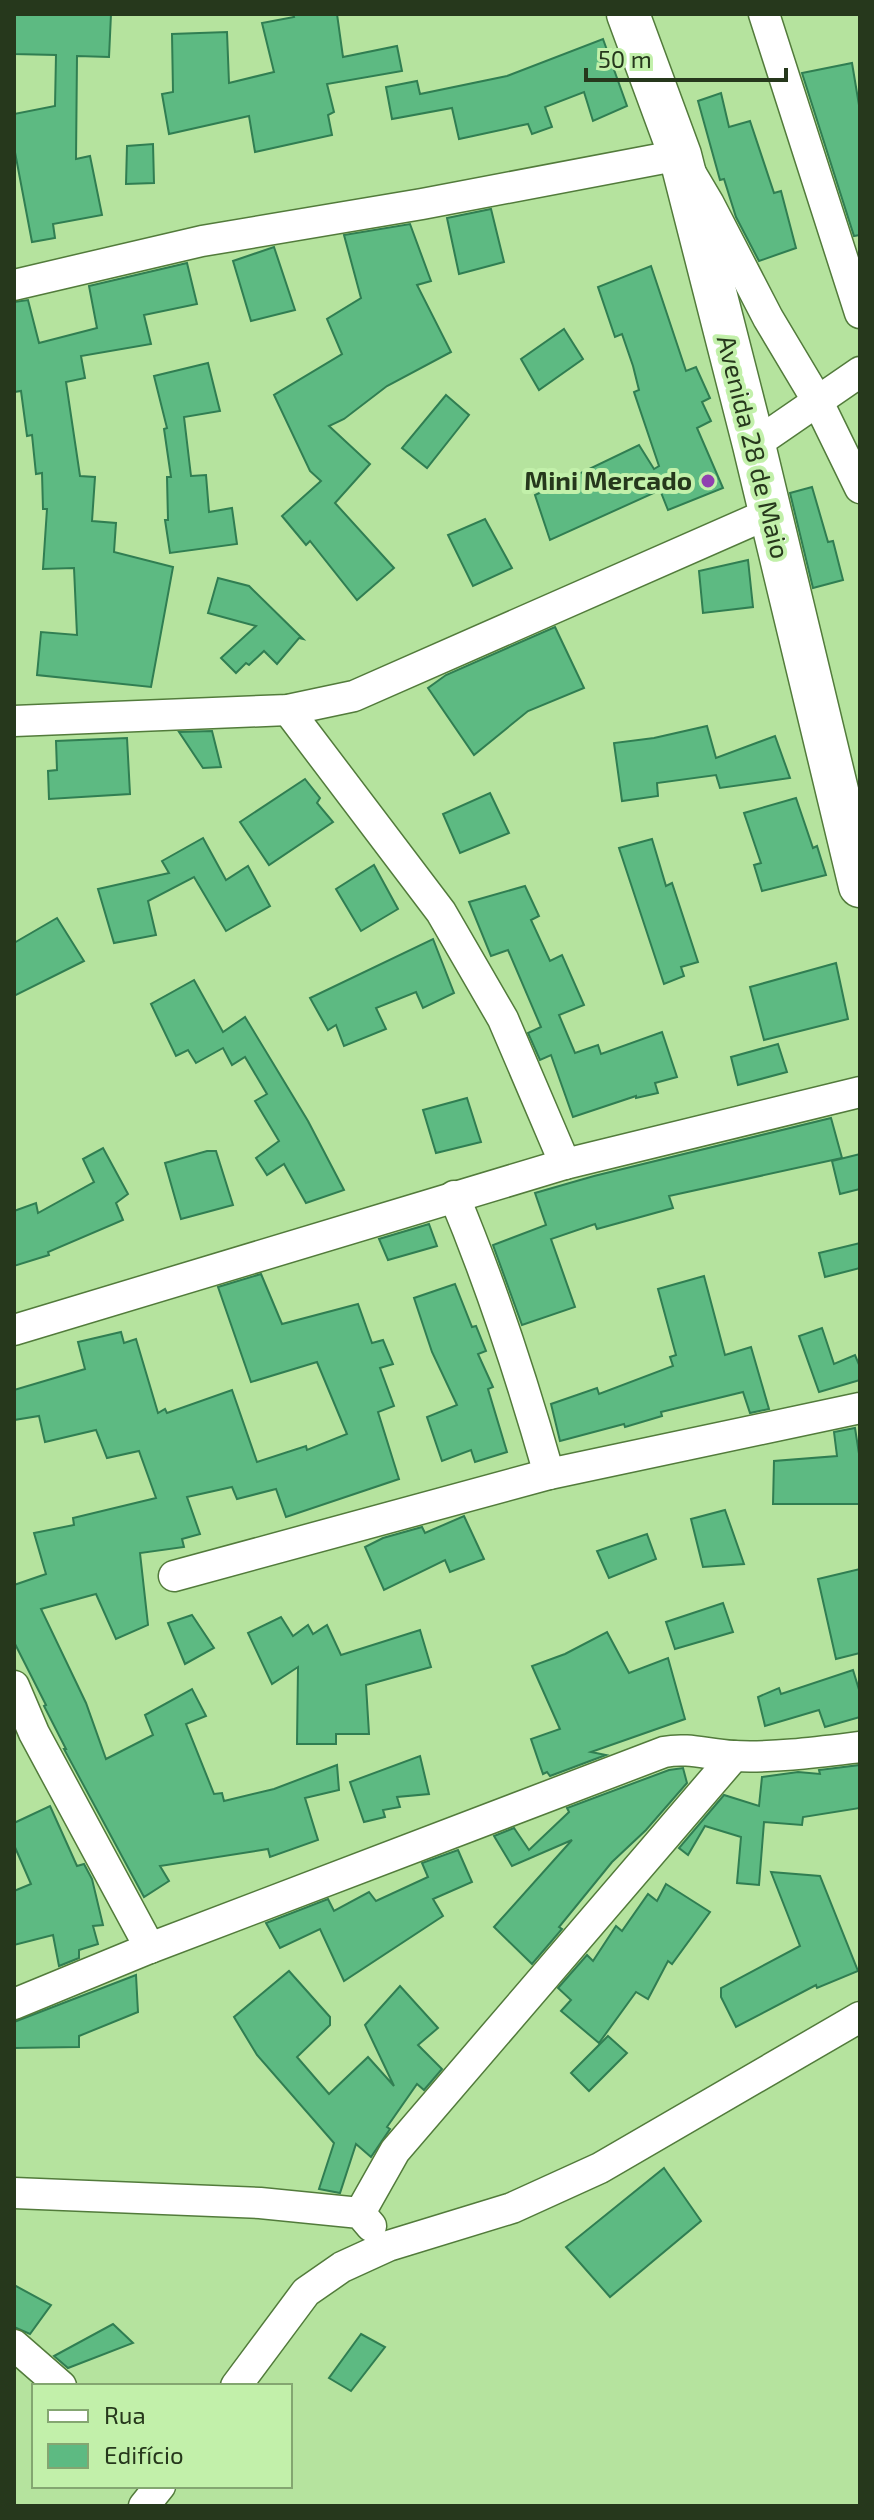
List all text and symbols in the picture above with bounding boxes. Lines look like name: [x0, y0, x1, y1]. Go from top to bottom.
scale bar: [586, 32, 786, 82]
text: 50 m: [598, 44, 652, 73]
street label: Avenida 28 de Maio: [712, 332, 797, 561]
place label: Mini Mercado: [524, 464, 692, 495]
marker: Mini Mercado: [699, 472, 717, 490]
legend: [32, 2384, 292, 2488]
text: Rua: [104, 2400, 146, 2429]
text: Edifício: [104, 2440, 184, 2469]

